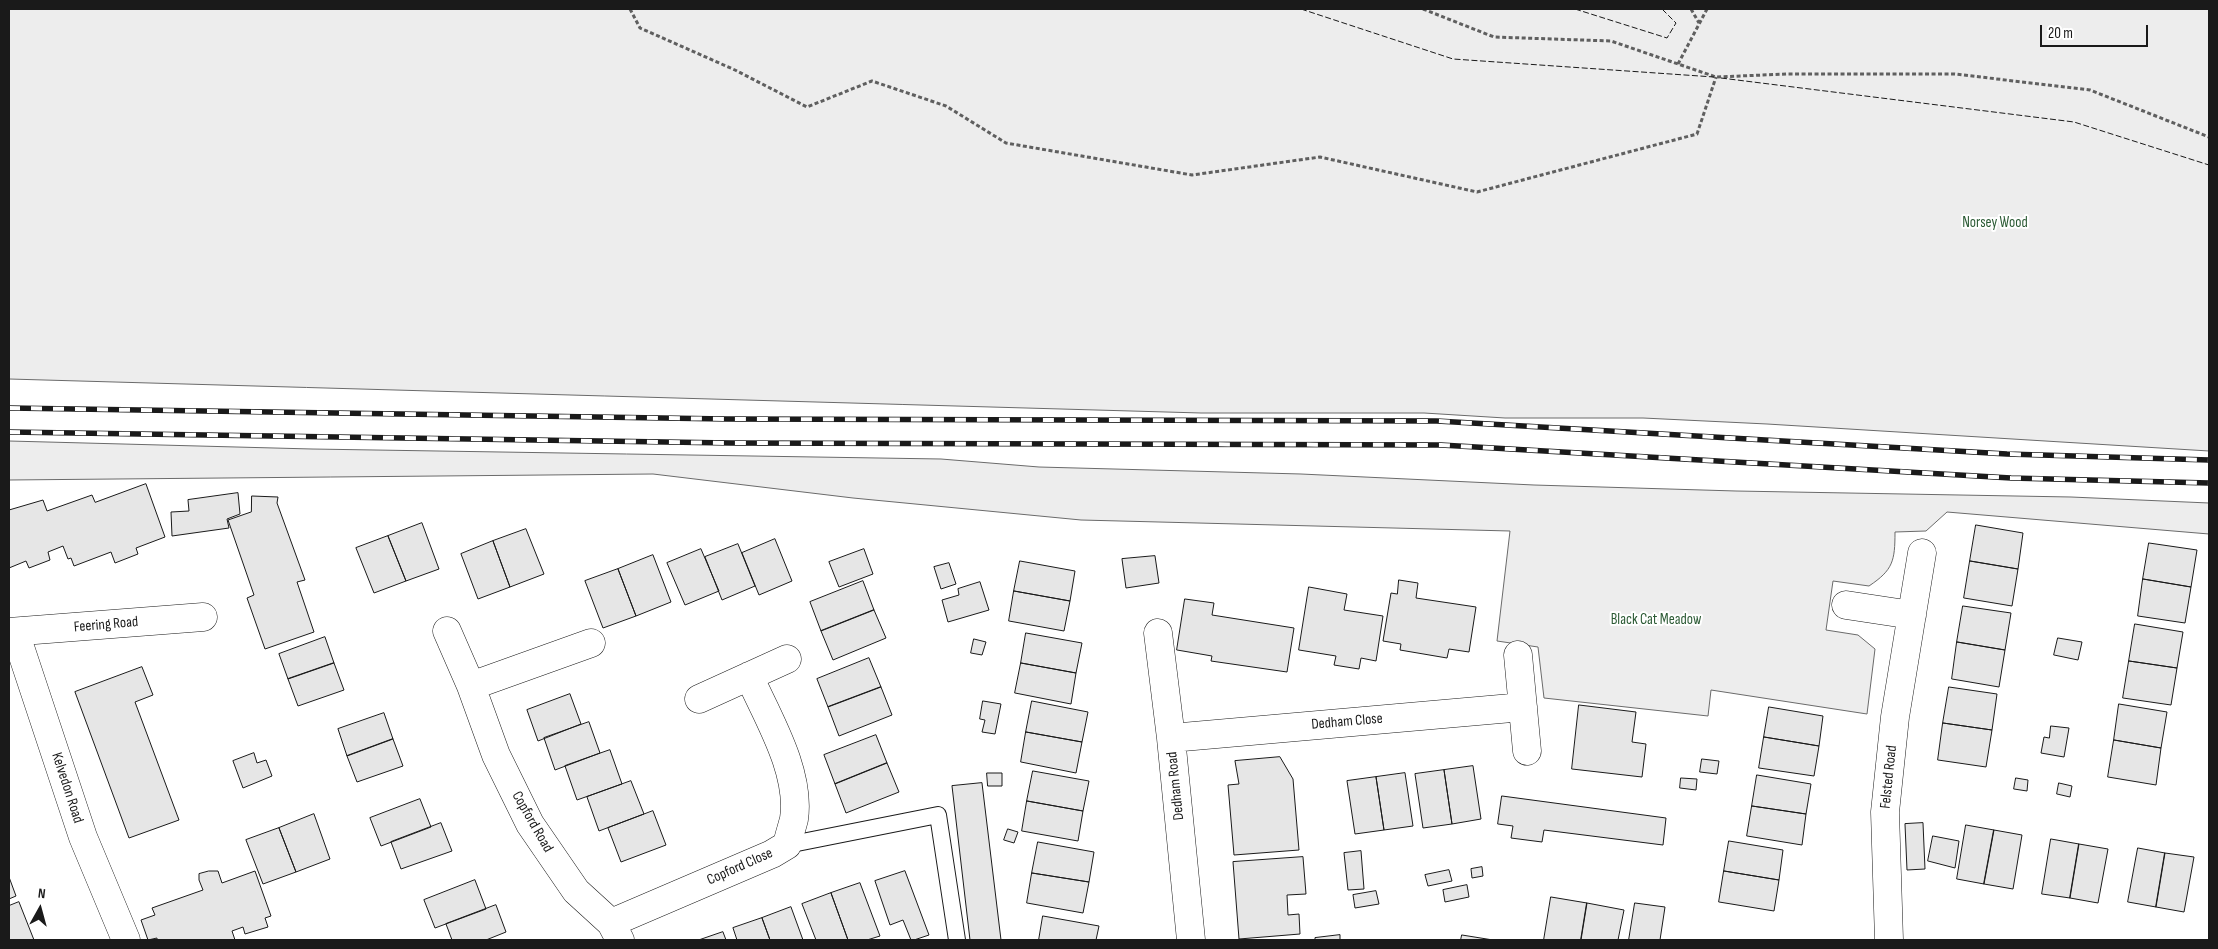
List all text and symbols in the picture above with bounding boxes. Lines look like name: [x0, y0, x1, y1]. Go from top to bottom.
scale bar: [2043, 15, 2150, 47]
text: 20 m: [2048, 24, 2073, 43]
park label: Norsey Wood: [1962, 214, 2028, 232]
park label: Black Cat Meadow: [1611, 611, 1701, 629]
street label: Feering Road: [73, 613, 139, 637]
street label: Dedham Close: [1311, 710, 1383, 734]
street label: Felsted Road: [1877, 744, 1901, 810]
street label: Kelvedon Road: [47, 750, 87, 826]
street label: Dedham Road: [1163, 751, 1189, 821]
street label: Copford Road: [507, 788, 557, 856]
street label: Copford Close: [704, 845, 776, 889]
north arrow: [15, 884, 65, 934]
text: N: [37, 885, 47, 903]

